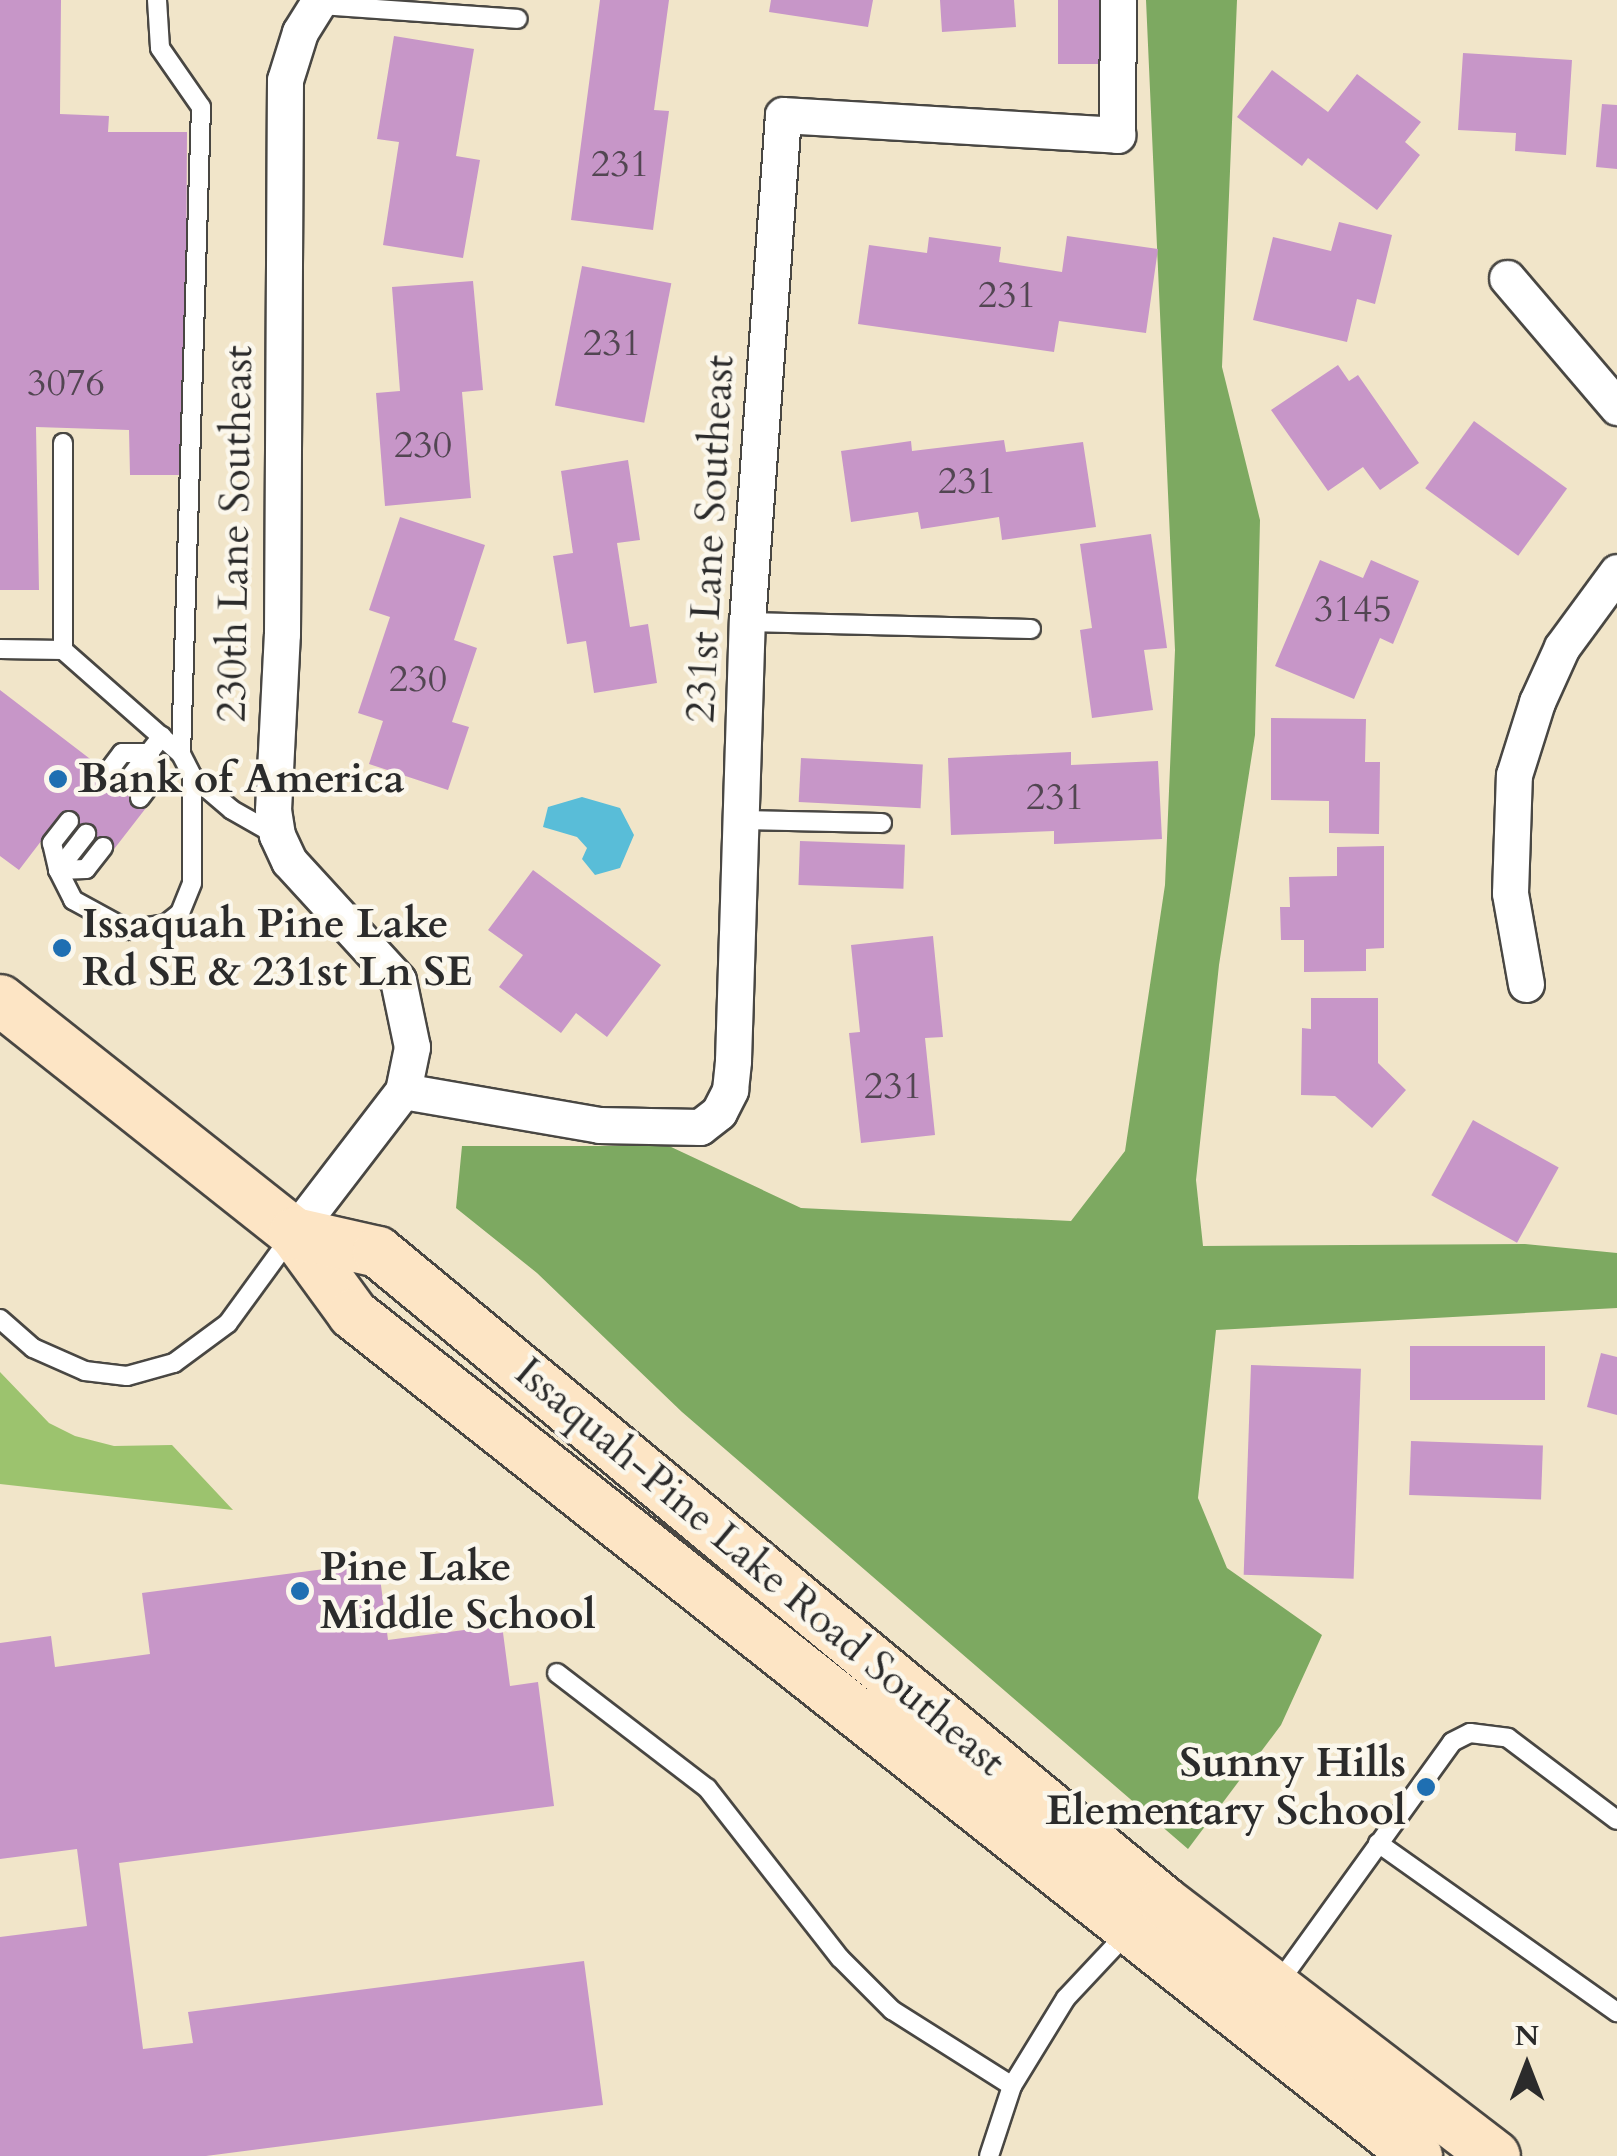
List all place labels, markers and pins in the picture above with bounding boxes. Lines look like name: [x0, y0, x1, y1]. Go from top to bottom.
place label: Bank of America: [78, 754, 405, 804]
marker: Bank of America: [47, 768, 69, 790]
place label: Issaquah Pine Lake Rd SE & 231st Ln SE: [82, 899, 473, 998]
marker: Issaquah Pine Lake Rd SE & 231st Ln SE: [51, 937, 73, 959]
place label: Pine Lake Middle School: [320, 1542, 596, 1640]
marker: Pine Lake Middle School: [289, 1580, 311, 1602]
place label: Sunny Hills Elementary School: [1046, 1738, 1406, 1836]
marker: Sunny Hills Elementary School: [1415, 1776, 1437, 1798]

